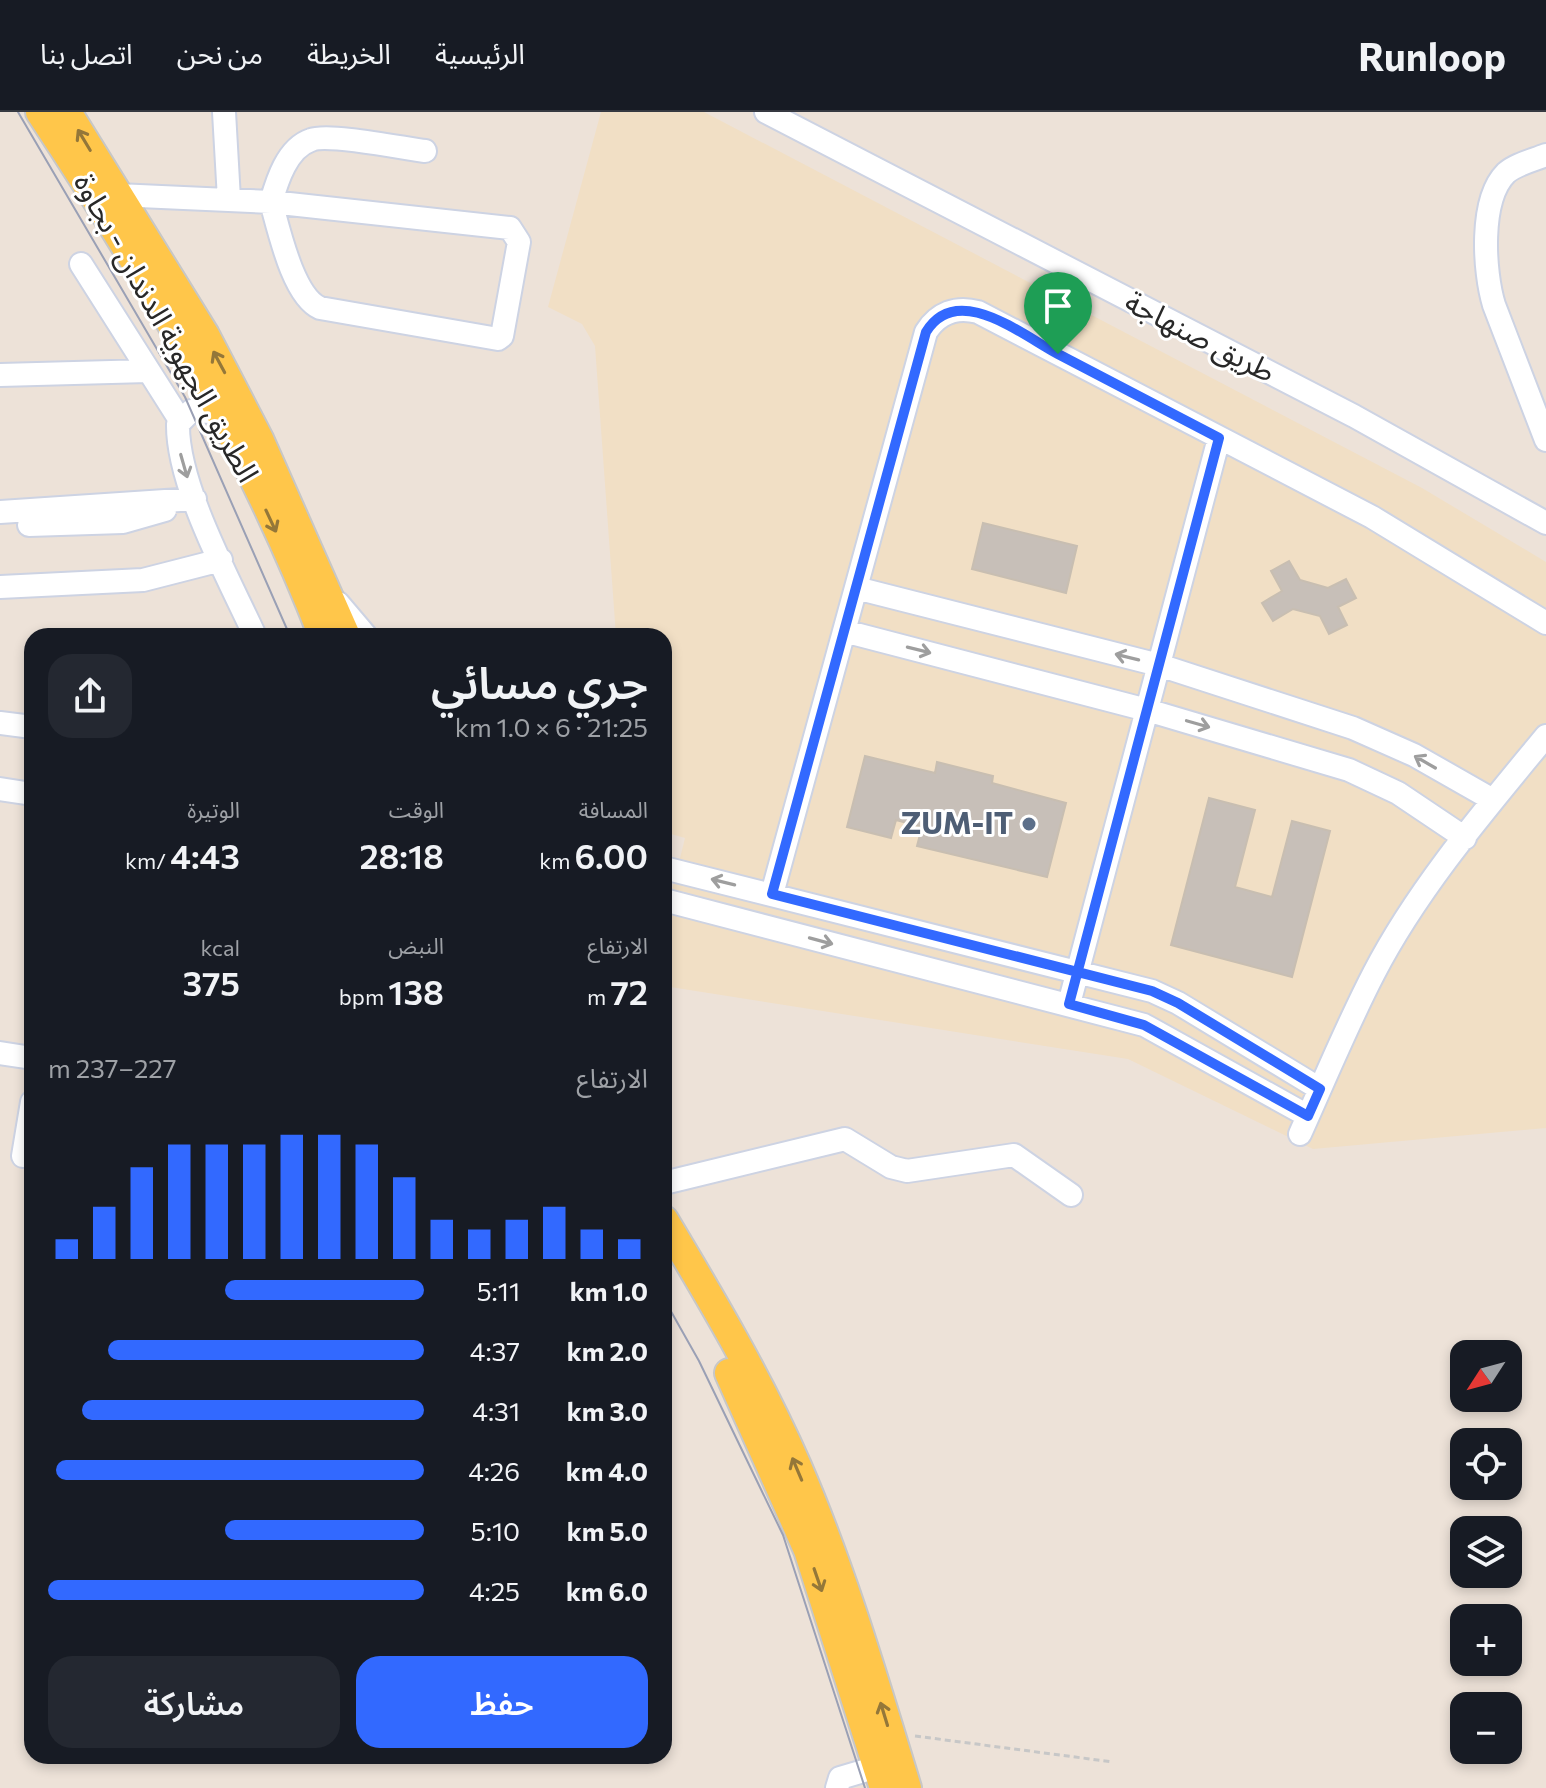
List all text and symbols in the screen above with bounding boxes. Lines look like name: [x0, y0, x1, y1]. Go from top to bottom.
text: Runloop: [1358, 32, 1506, 79]
text: اتصل بنا: [40, 36, 133, 70]
text: من نحن: [177, 36, 263, 70]
text: الخريطة: [307, 36, 391, 70]
text: الرئيسية: [435, 36, 525, 70]
one-way arrow: [76, 129, 92, 152]
street label: الطريق الجهوية الدندان - بجاوة: [66, 166, 269, 489]
pin: [1024, 272, 1092, 354]
street label: طريق صنهاجة: [1119, 281, 1283, 390]
icon: arrive: [1036, 284, 1080, 328]
one-way arrow: [211, 351, 227, 375]
one-way arrow: [177, 452, 192, 478]
one-way arrow: [264, 509, 279, 533]
one-way arrow: [906, 644, 932, 659]
one-way arrow: [1115, 649, 1141, 664]
button: share: [48, 654, 132, 738]
text: جري مسائي: [431, 654, 648, 708]
text: 21:25 · 6 × 1.0 km: [455, 711, 648, 742]
one-way arrow: [1184, 718, 1210, 733]
one-way arrow: [1414, 753, 1437, 769]
text: الوتيرة: [187, 796, 240, 823]
text: الوقت: [389, 796, 444, 823]
text: المسافة: [579, 796, 648, 823]
place label: ZUM-IT: [901, 803, 1013, 840]
marker: ZUM-IT: [1020, 815, 1038, 833]
text: 4:43: [170, 834, 240, 876]
text: 28:18: [359, 834, 444, 876]
text: 6.00: [575, 834, 648, 876]
text: /km: [125, 847, 170, 874]
text: km: [539, 847, 575, 874]
one-way arrow: [710, 874, 736, 889]
text: النبض: [388, 932, 444, 959]
text: الارتفاع: [588, 932, 648, 959]
text: kcal: [201, 934, 240, 961]
one-way arrow: [807, 934, 833, 949]
text: 375: [183, 961, 240, 1003]
text: 138: [388, 970, 444, 1012]
text: 72: [610, 970, 648, 1012]
text: bpm: [339, 983, 388, 1010]
text: m: [587, 983, 610, 1010]
text: 227–237 m: [48, 1052, 176, 1083]
text: الارتفاع: [577, 1062, 648, 1093]
text: 5:11: [477, 1275, 520, 1306]
text: 1.0 km: [570, 1275, 648, 1306]
text: 4:37: [470, 1335, 520, 1366]
text: 2.0 km: [567, 1335, 648, 1366]
north arrow: [1450, 1340, 1522, 1412]
map controls: [1450, 1340, 1522, 1764]
text: 4:31: [472, 1395, 520, 1426]
text: 3.0 km: [567, 1395, 648, 1426]
button: locate: [1450, 1428, 1522, 1500]
text: 4:26: [468, 1455, 520, 1486]
text: 4.0 km: [566, 1455, 648, 1486]
one-way arrow: [789, 1457, 804, 1481]
text: 5:10: [471, 1515, 520, 1546]
text: 5.0 km: [567, 1515, 648, 1546]
button: layers: [1450, 1516, 1522, 1588]
one-way arrow: [812, 1567, 827, 1592]
text: 4:25: [469, 1575, 520, 1606]
text: 6.0 km: [566, 1575, 648, 1606]
button: +: [1450, 1604, 1522, 1676]
button: مشاركة: [48, 1656, 340, 1748]
button: حفظ: [356, 1656, 648, 1748]
button: −: [1450, 1692, 1522, 1764]
one-way arrow: [876, 1701, 891, 1727]

